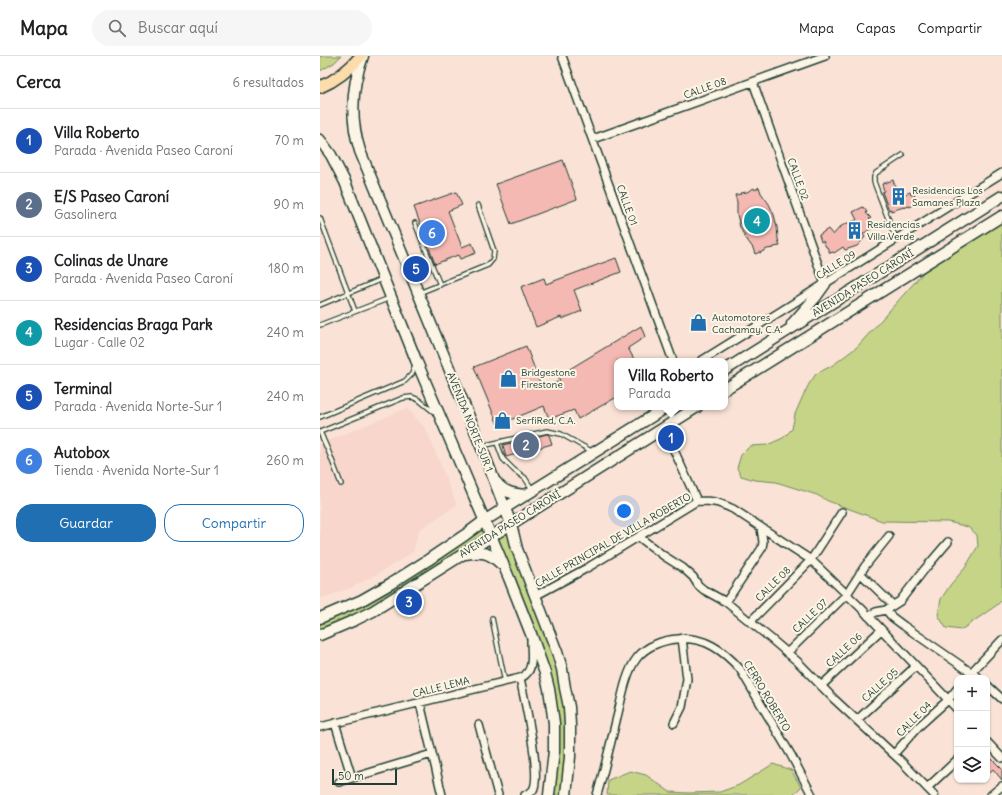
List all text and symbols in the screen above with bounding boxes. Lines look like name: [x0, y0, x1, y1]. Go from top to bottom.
search box: [92, 10, 372, 46]
text: Mapa: [20, 16, 68, 40]
icon: search: [106, 17, 128, 39]
text: Buscar aquí: [138, 18, 218, 37]
text: Mapa: [799, 19, 834, 37]
text: Capas: [856, 19, 896, 37]
text: Compartir: [918, 19, 982, 37]
text: Cerca: [16, 71, 61, 93]
text: 6 resultados: [232, 74, 304, 91]
street label: CALLE 08: [682, 74, 728, 102]
text: Villa Roberto: [54, 123, 139, 142]
text: 1: [26, 132, 32, 149]
text: 70 m: [275, 132, 304, 149]
text: Parada · Avenida Paseo Caroní: [54, 142, 233, 159]
street label: CALLE 02: [784, 156, 812, 202]
street label: CALLE 01: [614, 183, 640, 227]
place label: Residencias Los Samanes Plaza: [912, 184, 983, 209]
building icon: Residencias Los Samanes Plaza: [889, 186, 909, 206]
text: E/S Paseo Caroní: [54, 187, 169, 206]
text: 2: [25, 196, 33, 213]
text: 90 m: [273, 196, 304, 213]
text: Gasolinera: [54, 206, 117, 223]
pin: 4: [744, 206, 770, 236]
pin: 6: [419, 218, 445, 248]
place label: Residencias Villa Verde: [867, 218, 920, 243]
building icon: Residencias Villa Verde: [844, 220, 864, 240]
street label: AVENIDA PASEO CARONÍ: [810, 246, 916, 320]
street label: CALLE 09: [814, 248, 859, 282]
text: Colinas de Unare: [54, 251, 168, 270]
pin: 5: [403, 254, 429, 284]
text: 3: [25, 260, 33, 277]
text: 180 m: [268, 260, 304, 277]
text: Parada · Avenida Paseo Caroní: [54, 270, 233, 287]
place label: Automotores Cachamay, C.A.: [712, 311, 782, 336]
shop icon: Automotores Cachamay, C.A.: [689, 313, 709, 333]
text: Residencias Braga Park: [54, 315, 213, 334]
text: 4: [25, 324, 33, 341]
text: 240 m: [267, 324, 304, 341]
text: Lugar · Calle 02: [54, 334, 145, 351]
popup: [614, 358, 728, 410]
place label: Bridgestone Firestone: [521, 366, 575, 391]
text: Villa Roberto: [628, 366, 714, 385]
shop icon: Bridgestone Firestone: [498, 368, 518, 388]
street label: AVENIDA NORTE-SUR 1: [444, 370, 496, 474]
text: Terminal: [54, 379, 112, 398]
text: Parada: [628, 385, 671, 402]
text: 5: [25, 388, 33, 405]
text: 240 m: [267, 388, 304, 405]
text: Parada · Avenida Norte-Sur 1: [54, 398, 222, 415]
shop icon: SerfiRed, C.A.: [493, 410, 513, 430]
place label: SerfiRed, C.A.: [516, 414, 576, 427]
pin: 1: [658, 423, 684, 453]
pin: 2: [513, 430, 539, 460]
text: Autobox: [54, 443, 110, 462]
text: 6: [25, 452, 33, 469]
text: 260 m: [266, 452, 304, 469]
text: Tienda · Avenida Norte-Sur 1: [54, 462, 219, 479]
street label: AVENIDA PASEO CARONÍ: [457, 487, 563, 561]
street label: CALLE PRINCIPAL DE VILLA ROBERTO: [533, 490, 693, 590]
your location: [614, 501, 634, 521]
button: Guardar: [16, 504, 156, 542]
button: Compartir: [164, 504, 304, 542]
street label: CALLE 08: [753, 564, 793, 604]
pin: 3: [396, 587, 422, 617]
street label: CALLE 07: [790, 596, 830, 636]
street label: CALLE 06: [823, 630, 865, 670]
street label: CERRO ROBERTO: [741, 658, 793, 734]
street label: CALLE 05: [859, 665, 901, 705]
street label: CALLE LEMA: [411, 674, 471, 700]
map controls: [954, 675, 990, 783]
button: +: [954, 675, 990, 711]
street label: CALLE 04: [894, 699, 934, 739]
button: −: [954, 711, 990, 747]
button: layers: [954, 747, 990, 783]
scale bar: [332, 767, 397, 786]
text: 50 m: [338, 769, 364, 783]

